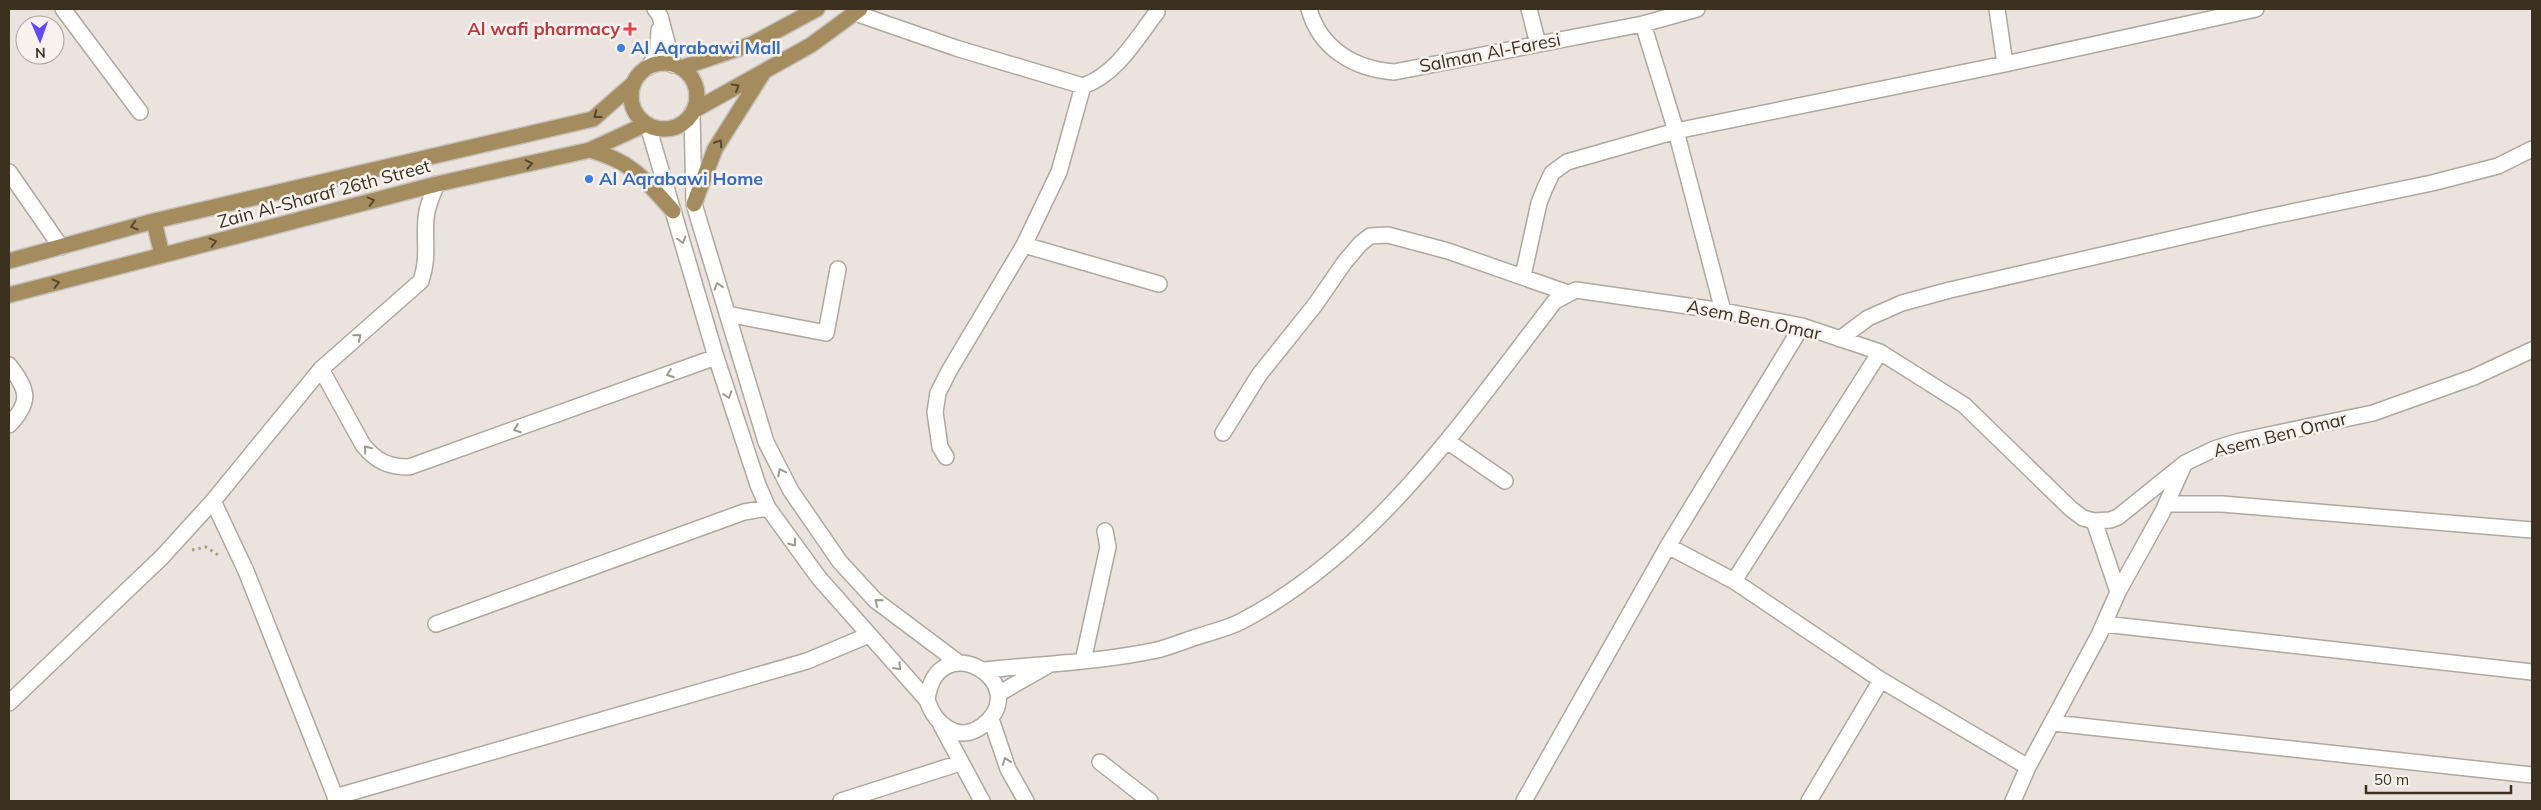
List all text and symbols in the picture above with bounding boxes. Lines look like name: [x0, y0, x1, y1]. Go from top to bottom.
north arrow: [15, 15, 65, 65]
place label: Al wafi pharmacy: [467, 17, 620, 40]
marker: Al wafi pharmacy: [624, 23, 636, 35]
street label: Salman Al-Faresi: [1417, 28, 1562, 77]
place label: Al Aqrabawi Mall: [631, 36, 781, 59]
marker: Al Aqrabawi Mall: [615, 42, 627, 54]
text: N: [35, 44, 46, 62]
one-way arrow: [730, 84, 739, 94]
one-way arrow: [593, 109, 603, 118]
one-way arrow: [713, 139, 723, 148]
street label: Zain Al-Sharaf 26th Street: [215, 154, 433, 233]
one-way arrow: [524, 159, 533, 169]
place label: Al Aqrabawi Home: [599, 167, 763, 190]
marker: Al Aqrabawi Home: [583, 173, 595, 185]
one-way arrow: [366, 196, 375, 207]
one-way arrow: [130, 221, 138, 231]
one-way arrow: [676, 235, 686, 243]
one-way arrow: [209, 237, 218, 248]
one-way arrow: [51, 278, 59, 288]
one-way arrow: [714, 282, 724, 290]
street label: Asem Ben Omar: [1685, 294, 1824, 345]
one-way arrow: [352, 334, 361, 343]
one-way arrow: [666, 368, 675, 378]
one-way arrow: [723, 391, 733, 399]
street label: Asem Ben Omar: [2211, 407, 2349, 462]
one-way arrow: [513, 423, 522, 433]
one-way arrow: [364, 446, 372, 455]
one-way arrow: [777, 469, 787, 478]
one-way arrow: [787, 537, 796, 547]
one-way arrow: [875, 599, 884, 607]
one-way arrow: [892, 662, 901, 671]
one-way arrow: [1002, 758, 1012, 766]
scale bar: [2366, 762, 2511, 794]
text: 50 m: [2374, 770, 2409, 789]

